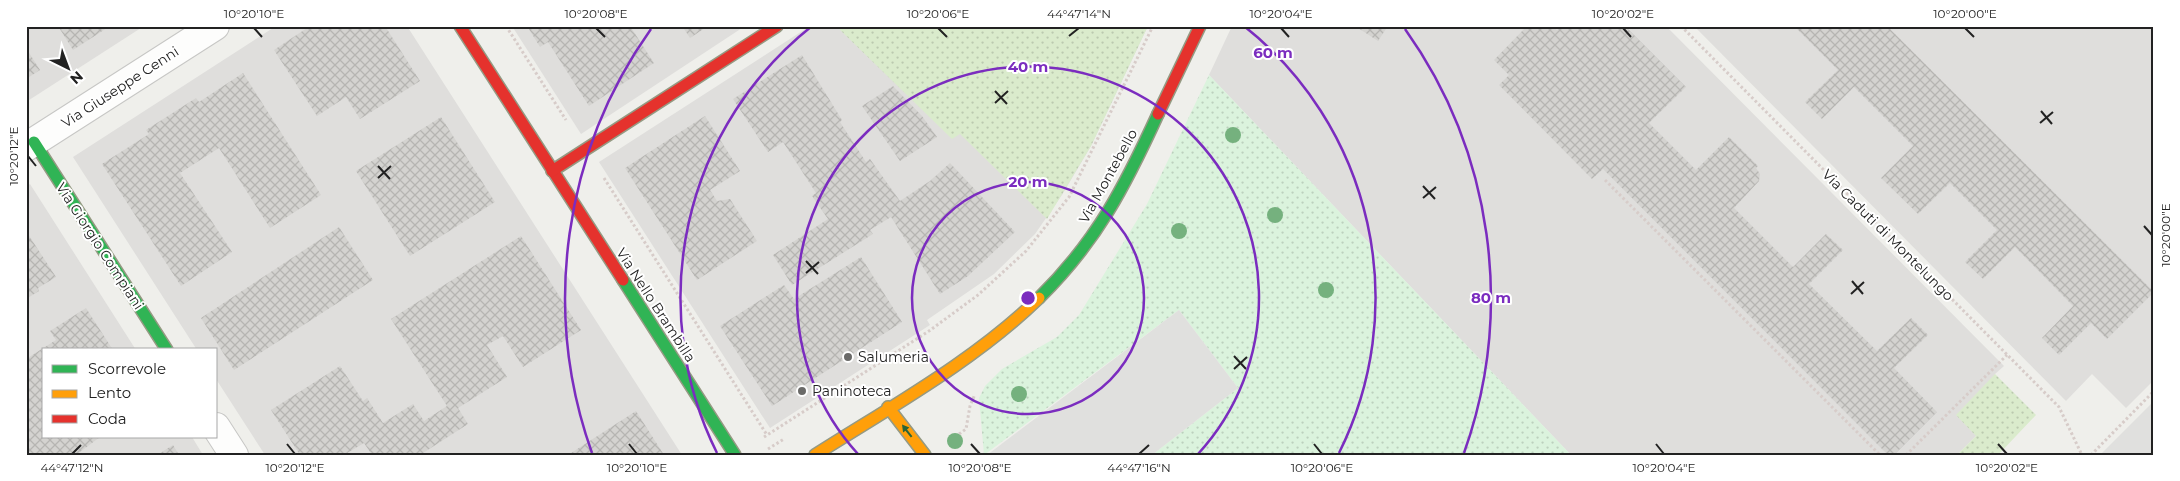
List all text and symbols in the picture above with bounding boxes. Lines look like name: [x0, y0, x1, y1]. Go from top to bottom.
text: 10°20'10"E: [224, 6, 284, 21]
text: 10°20'08"E: [564, 6, 628, 21]
text: 10°20'06"E: [907, 6, 969, 21]
text: 44°47'14"N: [1047, 6, 1111, 21]
text: 10°20'04"E: [1249, 6, 1313, 21]
text: 10°20'02"E: [1592, 6, 1654, 21]
text: 10°20'00"E: [1933, 6, 1997, 21]
north arrow: [42, 42, 92, 92]
street label: Via Giuseppe Cenni: [58, 42, 182, 132]
text: 60 m: [1253, 43, 1293, 62]
text: 40 m: [1008, 57, 1048, 76]
text: N: [66, 67, 87, 88]
text: 10°20'12"E: [6, 126, 21, 186]
street label: Via Montebello: [1075, 126, 1141, 226]
street label: Via Caduti di Montelungo: [1818, 165, 1958, 305]
text: 20 m: [1008, 172, 1048, 191]
street label: Via Giorgio Compiani: [52, 179, 148, 313]
text: 10°20'00"E: [2158, 203, 2173, 267]
street label: Via Nello Brambilla: [612, 244, 700, 366]
text: 80 m: [1471, 288, 1511, 307]
centre of rings: [1019, 289, 1037, 307]
legend: [42, 348, 218, 438]
place label: Salumeria: [858, 348, 929, 366]
marker: Salumeria: [842, 351, 854, 363]
text: Scorrevole: [88, 359, 166, 378]
place label: Paninoteca: [812, 382, 892, 400]
text: Lento: [88, 383, 131, 402]
marker: Paninoteca: [796, 385, 808, 397]
text: Coda: [88, 409, 127, 428]
one-way arrow: [902, 424, 912, 438]
text: 44°47'12"N: [40, 460, 104, 475]
text: 10°20'12"E: [265, 460, 325, 475]
text: 10°20'10"E: [607, 460, 667, 475]
text: 10°20'08"E: [948, 460, 1012, 475]
text: 44°47'16"N: [1107, 460, 1171, 475]
text: 10°20'06"E: [1291, 460, 1353, 475]
text: 10°20'04"E: [1632, 460, 1696, 475]
text: 10°20'02"E: [1976, 460, 2038, 475]

